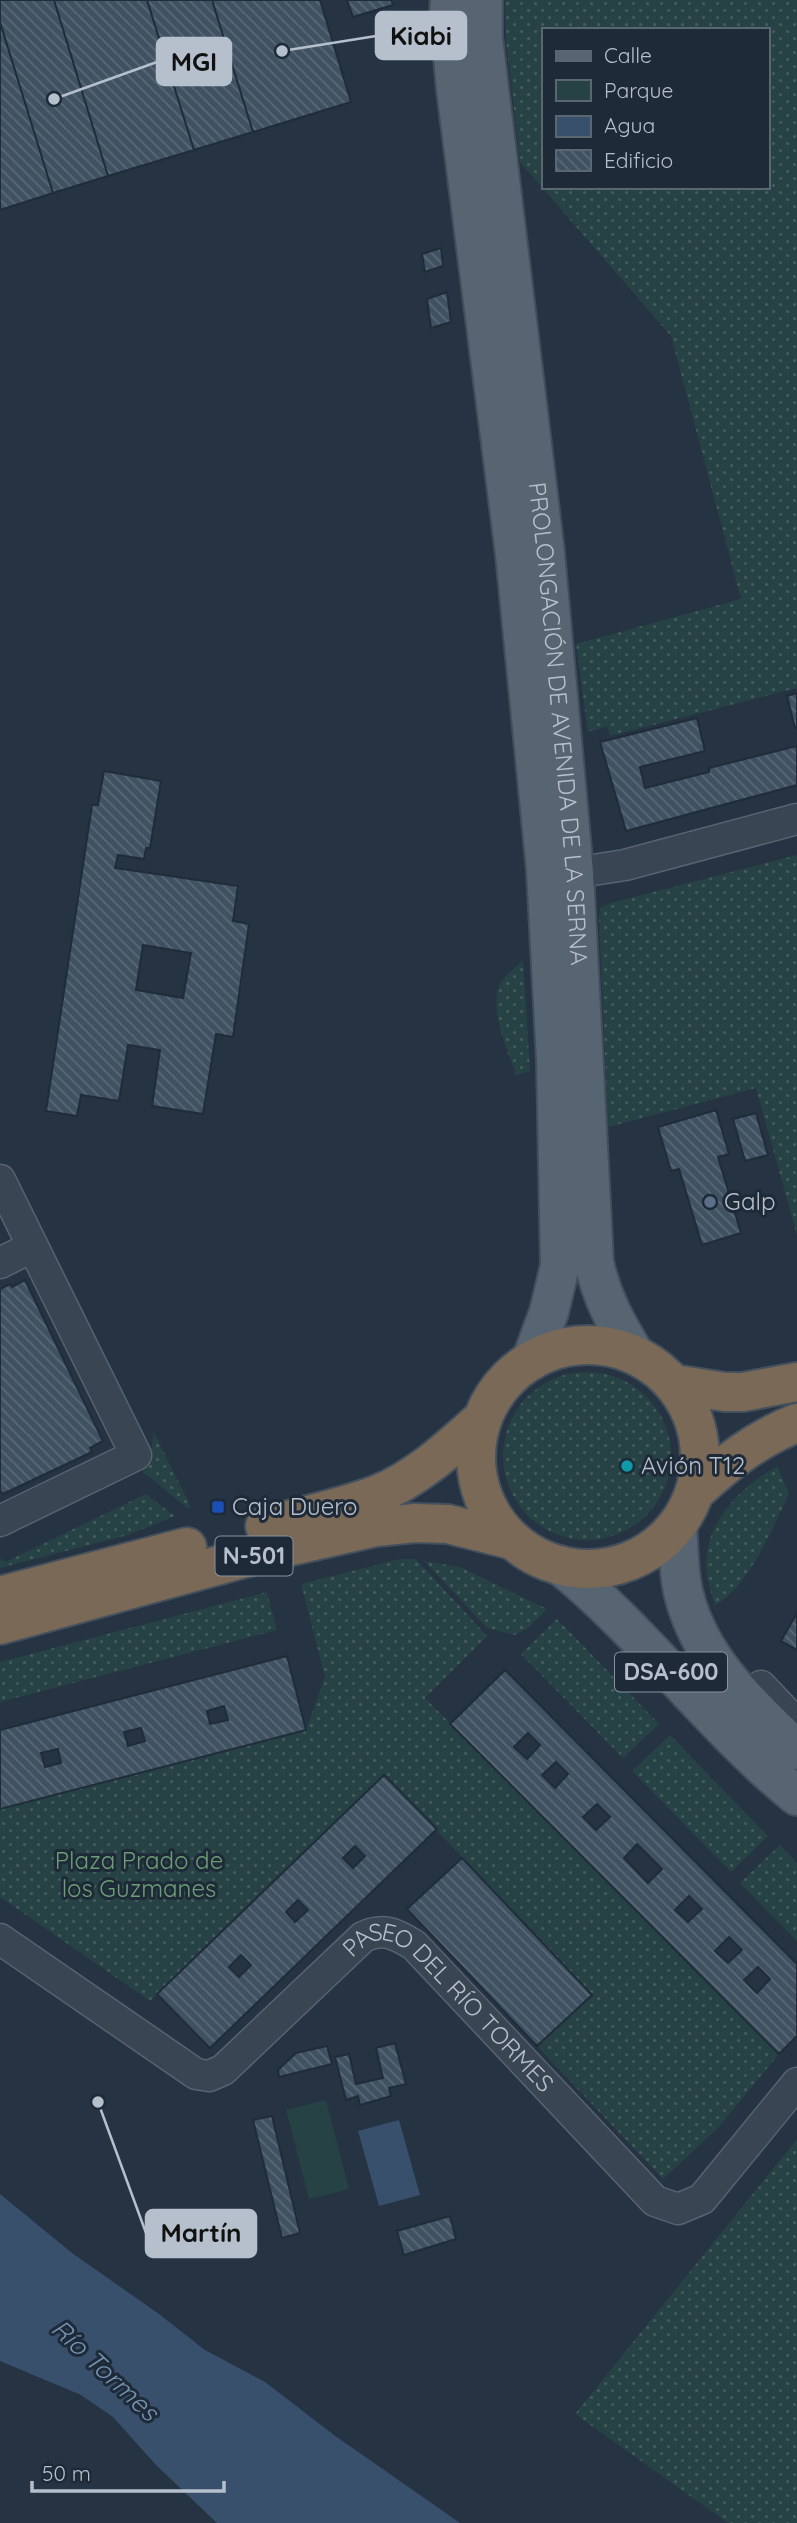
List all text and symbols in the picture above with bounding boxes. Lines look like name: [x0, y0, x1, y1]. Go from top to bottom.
callout: Kiabi: [376, 12, 466, 59]
text: Kiabi: [390, 19, 452, 52]
legend: [542, 28, 769, 189]
callout: MGI: [157, 38, 231, 85]
text: Calle: [604, 42, 652, 68]
text: MGI: [171, 45, 217, 78]
text: Parque: [604, 77, 673, 103]
text: Agua: [604, 112, 655, 138]
text: Edificio: [604, 147, 673, 173]
street label: PROLONGACIÓN DE AVENIDA DE LA SERNA: [523, 480, 595, 966]
place label: Galp: [724, 1186, 776, 1216]
marker: Galp: [702, 1194, 718, 1210]
place label: Avión T12: [641, 1450, 745, 1480]
marker: Avión T12: [619, 1458, 635, 1474]
place label: Caja Duero: [232, 1491, 357, 1521]
marker: Caja Duero: [210, 1499, 226, 1515]
road number: N-501: [216, 1536, 292, 1576]
road number: DSA-600: [615, 1652, 727, 1692]
park label: Plaza Prado de los Guzmanes: [55, 1845, 223, 1903]
street label: PASEO DEL RÍO TORMES: [336, 1916, 561, 2098]
callout: Martín: [146, 2210, 256, 2257]
text: Martín: [160, 2216, 242, 2249]
water label: Río Tormes: [45, 2312, 167, 2429]
scale bar: [32, 2450, 224, 2494]
text: 50 m: [42, 2460, 91, 2486]

